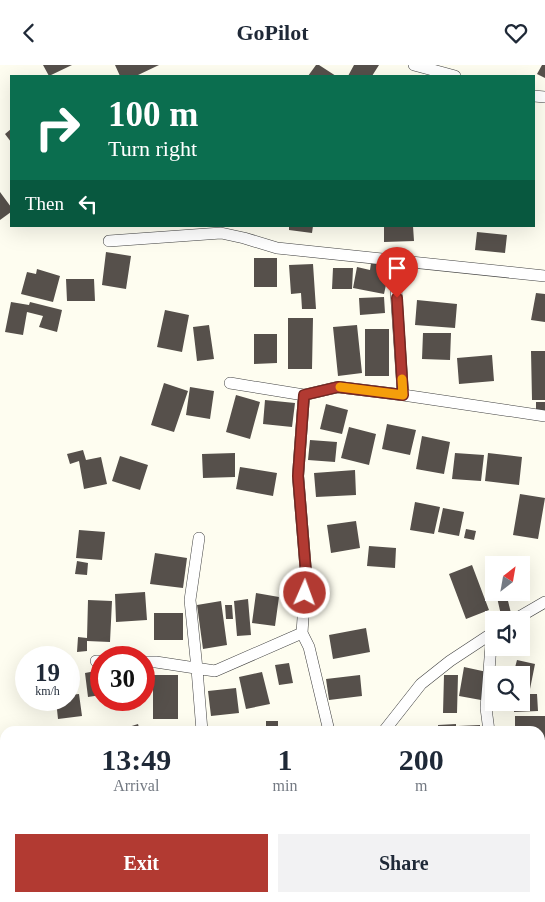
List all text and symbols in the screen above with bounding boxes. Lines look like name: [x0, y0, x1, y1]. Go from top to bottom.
icon: back: [15, 19, 43, 47]
icon: heart: [502, 19, 530, 47]
text: GoPilot: [236, 20, 309, 45]
icon: right: [25, 95, 90, 160]
text: 100 m: [108, 95, 198, 134]
text: Turn right: [108, 136, 197, 161]
icon: left: [74, 190, 102, 218]
text: Then: [25, 193, 64, 214]
pin: [376, 247, 418, 298]
icon: arrive: [383, 254, 411, 282]
north arrow: [485, 556, 530, 601]
map controls: [485, 556, 530, 711]
position arrow: [278, 566, 330, 618]
button: sound: [485, 611, 530, 656]
speed limit sign: 30: [90, 646, 155, 711]
text: 19: [35, 659, 60, 686]
button: search: [485, 666, 530, 711]
text: km/h: [35, 684, 60, 698]
text: 13:49: [101, 743, 171, 776]
text: 1: [277, 743, 292, 776]
text: 200: [399, 743, 444, 776]
text: Arrival: [113, 777, 159, 794]
text: min: [273, 777, 297, 794]
text: m: [415, 777, 427, 794]
button: Exit: [15, 834, 268, 892]
button: Share: [278, 834, 530, 892]

